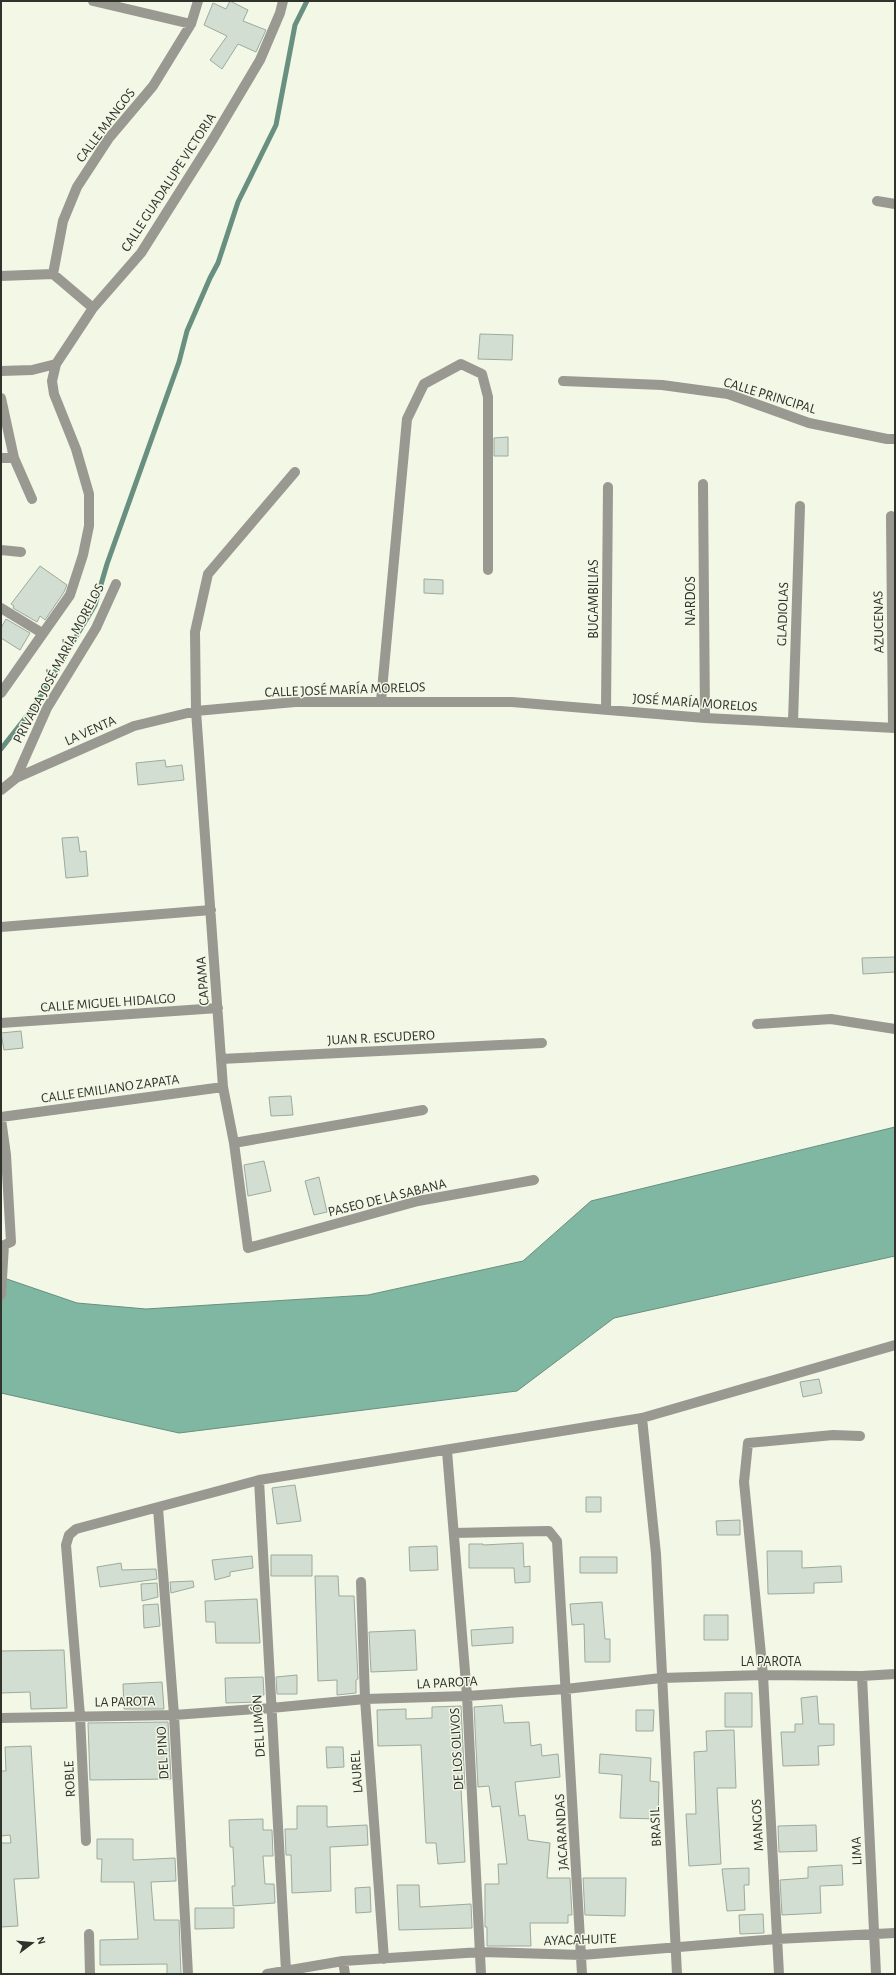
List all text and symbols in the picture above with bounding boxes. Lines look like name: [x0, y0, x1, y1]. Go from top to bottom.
street label: CALLE MANGOS: [74, 86, 138, 165]
street label: CALLE GUADALUPE VICTORIA: [119, 111, 219, 254]
street label: CALLE PRINCIPAL: [722, 375, 818, 417]
street label: BUGAMBILIAS: [587, 559, 601, 639]
street label: NARDOS: [684, 576, 698, 626]
street label: PRIVADA JOSÉ MARÍA MORELOS: [8, 580, 107, 746]
street label: GLADIOLAS: [775, 582, 791, 646]
street label: AZUCENAS: [871, 591, 887, 653]
street label: CALLE JOSÉ MARÍA MORELOS: [264, 677, 426, 700]
street label: JOSÉ MARÍA MORELOS: [632, 689, 758, 714]
street label: LA VENTA: [63, 713, 118, 748]
street label: CAPAMA: [194, 956, 212, 1006]
street label: CALLE MIGUEL HIDALGO: [40, 991, 176, 1015]
street label: JUAN R. ESCUDERO: [327, 1028, 435, 1048]
street label: CALLE EMILIANO ZAPATA: [40, 1072, 180, 1106]
street label: PASEO DE LA SABANA: [327, 1177, 448, 1219]
street label: LA PAROTA: [740, 1655, 802, 1669]
street label: LA PAROTA: [416, 1674, 478, 1692]
street label: LA PAROTA: [94, 1694, 156, 1710]
street label: DEL LIMÓN: [247, 1694, 268, 1758]
street label: DE LOS OLIVOS: [448, 1707, 466, 1791]
street label: DEL PINO: [155, 1726, 171, 1780]
street label: LAUREL: [349, 1750, 365, 1794]
street label: ROBLE: [62, 1760, 78, 1798]
street label: JACARANDAS: [553, 1793, 571, 1871]
street label: MANGOS: [750, 1798, 766, 1851]
street label: BRASIL: [648, 1807, 664, 1847]
street label: LIMA: [850, 1836, 864, 1866]
north arrow: [12, 1923, 52, 1963]
street label: AYACAHUITE: [543, 1932, 617, 1948]
text: N: [35, 1935, 47, 1946]

